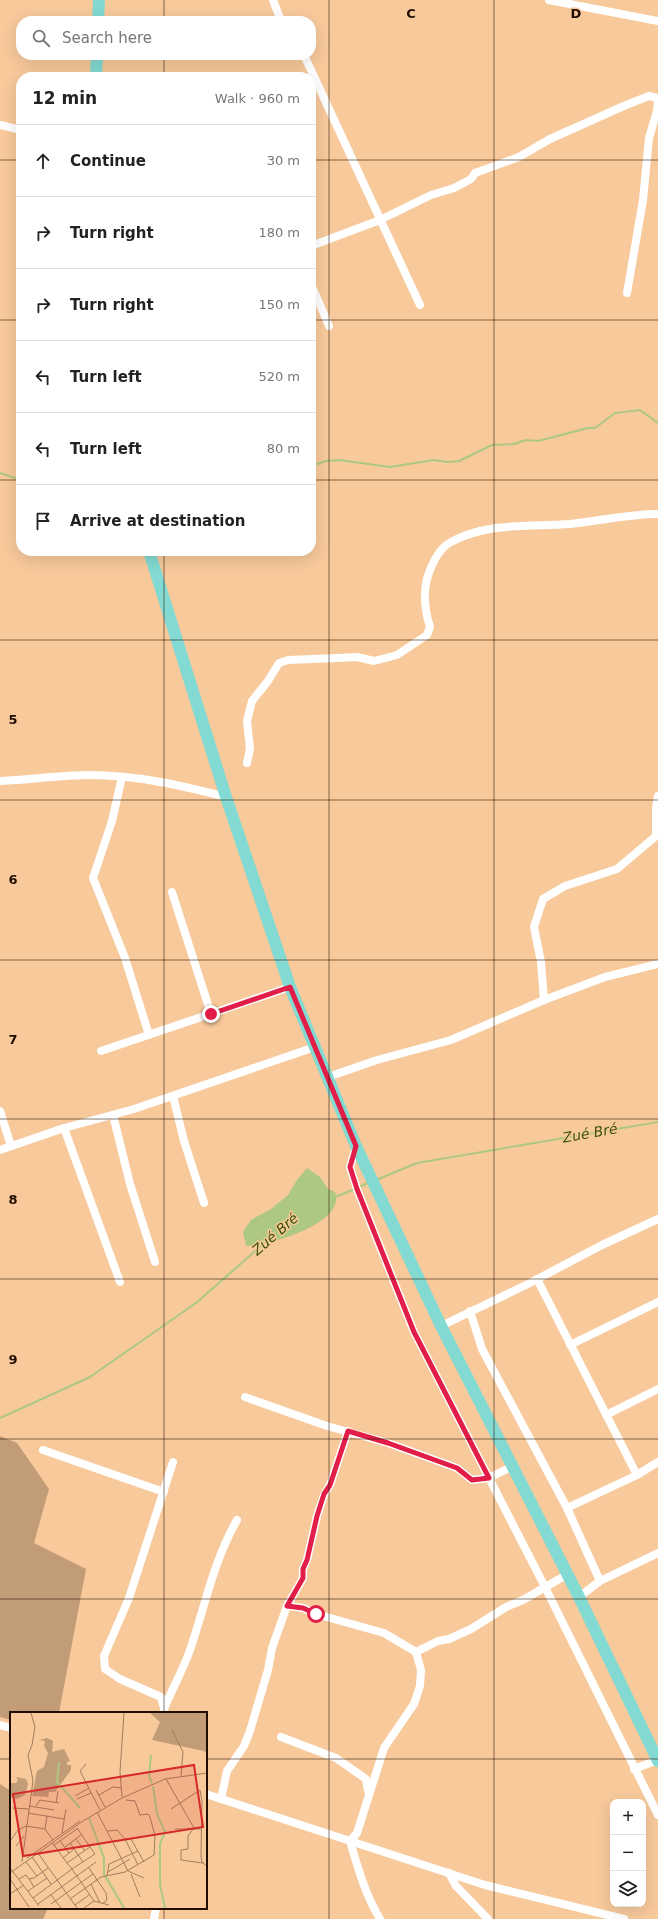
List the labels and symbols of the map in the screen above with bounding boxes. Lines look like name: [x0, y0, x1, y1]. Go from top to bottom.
text: C: [406, 6, 416, 21]
text: D: [571, 6, 582, 21]
text: 5: [8, 712, 18, 727]
text: 6: [8, 872, 18, 887]
route end: [202, 1005, 220, 1023]
text: 7: [8, 1032, 18, 1047]
water label: Zué Bré: [560, 1120, 619, 1146]
text: 8: [8, 1192, 18, 1207]
water label: Zué Bré: [248, 1210, 301, 1259]
text: 9: [8, 1352, 18, 1367]
route start: [307, 1605, 325, 1623]
inset map: [10, 1712, 207, 1909]

